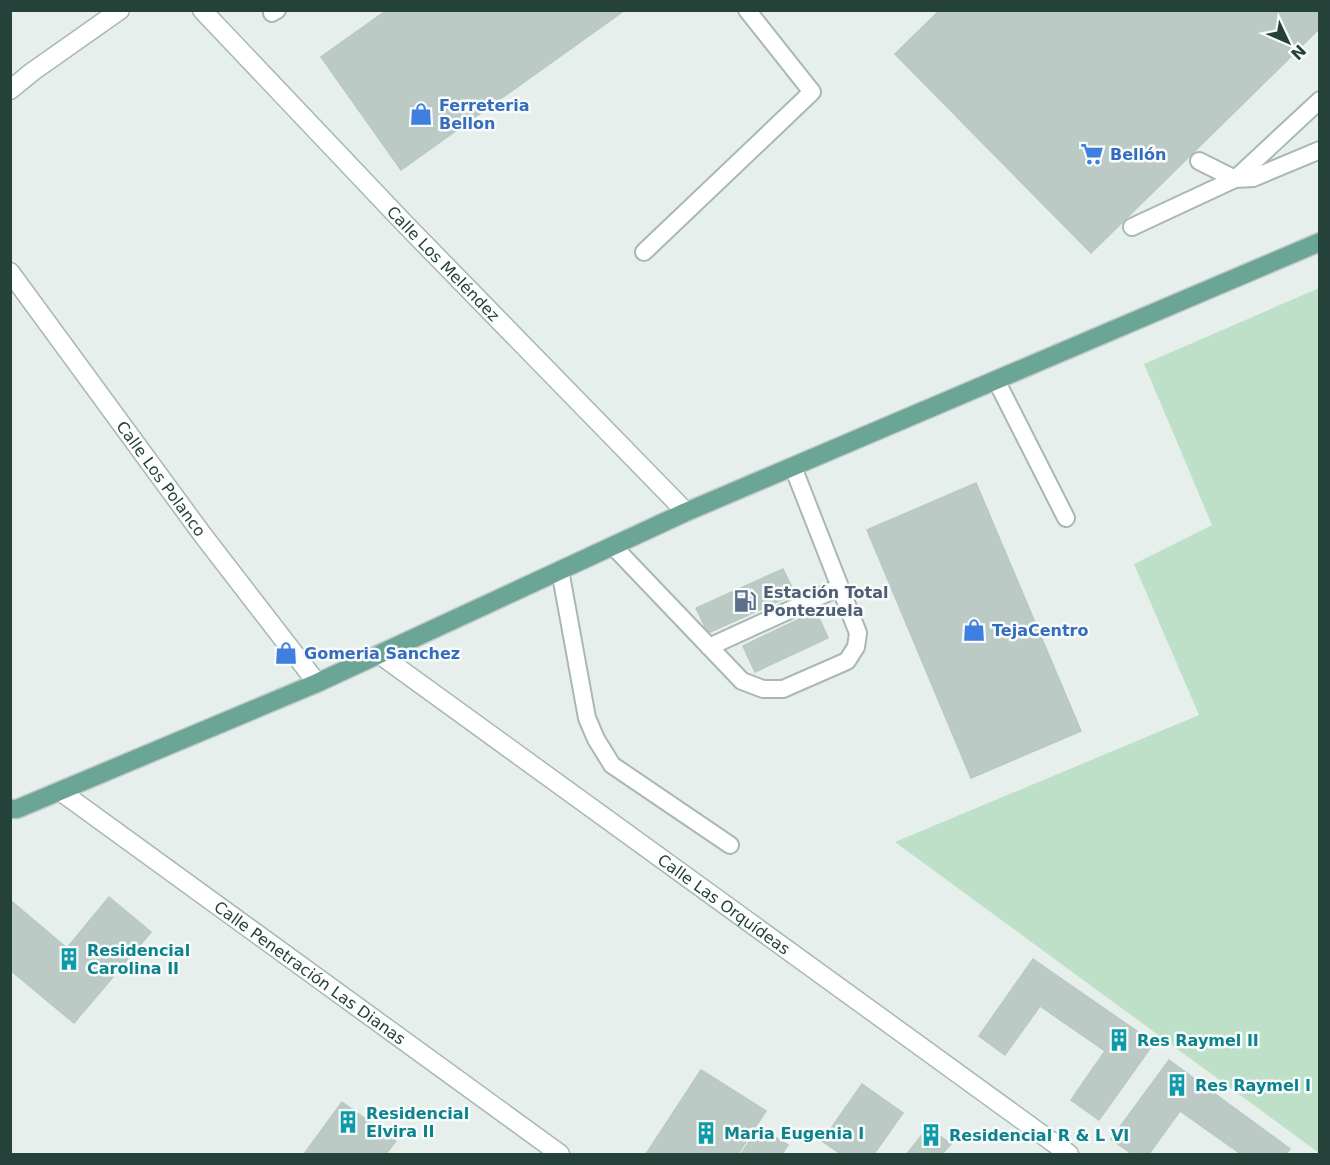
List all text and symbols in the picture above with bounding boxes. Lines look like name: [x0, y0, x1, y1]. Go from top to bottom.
north arrow: [1258, 12, 1318, 72]
text: N: [1287, 41, 1310, 63]
place label: Ferreteria Bellon: [439, 96, 529, 133]
shop icon: Ferreteria Bellon: [408, 101, 434, 127]
supermarket icon: Bellón: [1079, 141, 1105, 167]
place label: Bellón: [1110, 145, 1166, 164]
street label: Calle Los Meléndez: [383, 202, 504, 325]
street label: Calle Los Polanco: [113, 417, 210, 540]
place label: Estación Total Pontezuela: [763, 583, 889, 620]
fuel station icon: Estación Total Pontezuela: [732, 588, 758, 614]
shop icon: TejaCentro: [961, 617, 987, 643]
place label: TejaCentro: [992, 621, 1088, 640]
shop icon: Gomeria Sanchez: [273, 640, 299, 666]
place label: Gomeria Sanchez: [304, 644, 460, 663]
street label: Calle Las Orquídeas: [654, 850, 794, 958]
street label: Calle Penetración Las Dianas: [211, 897, 409, 1048]
place label: Residencial Carolina II: [87, 941, 190, 978]
building icon: Residencial Carolina II: [56, 946, 82, 972]
building icon: Res Raymel II: [1106, 1027, 1132, 1053]
place label: Res Raymel II: [1137, 1031, 1259, 1050]
building icon: Res Raymel I: [1164, 1072, 1190, 1098]
place label: Res Raymel I: [1195, 1076, 1311, 1095]
place label: Residencial Elvira II: [366, 1104, 469, 1141]
building icon: Residencial Elvira II: [335, 1109, 361, 1135]
building icon: Maria Eugenia I: [693, 1120, 719, 1146]
building icon: Residencial R & L VI: [918, 1122, 944, 1148]
place label: Maria Eugenia I: [724, 1124, 864, 1143]
place label: Residencial R & L VI: [949, 1126, 1129, 1145]

